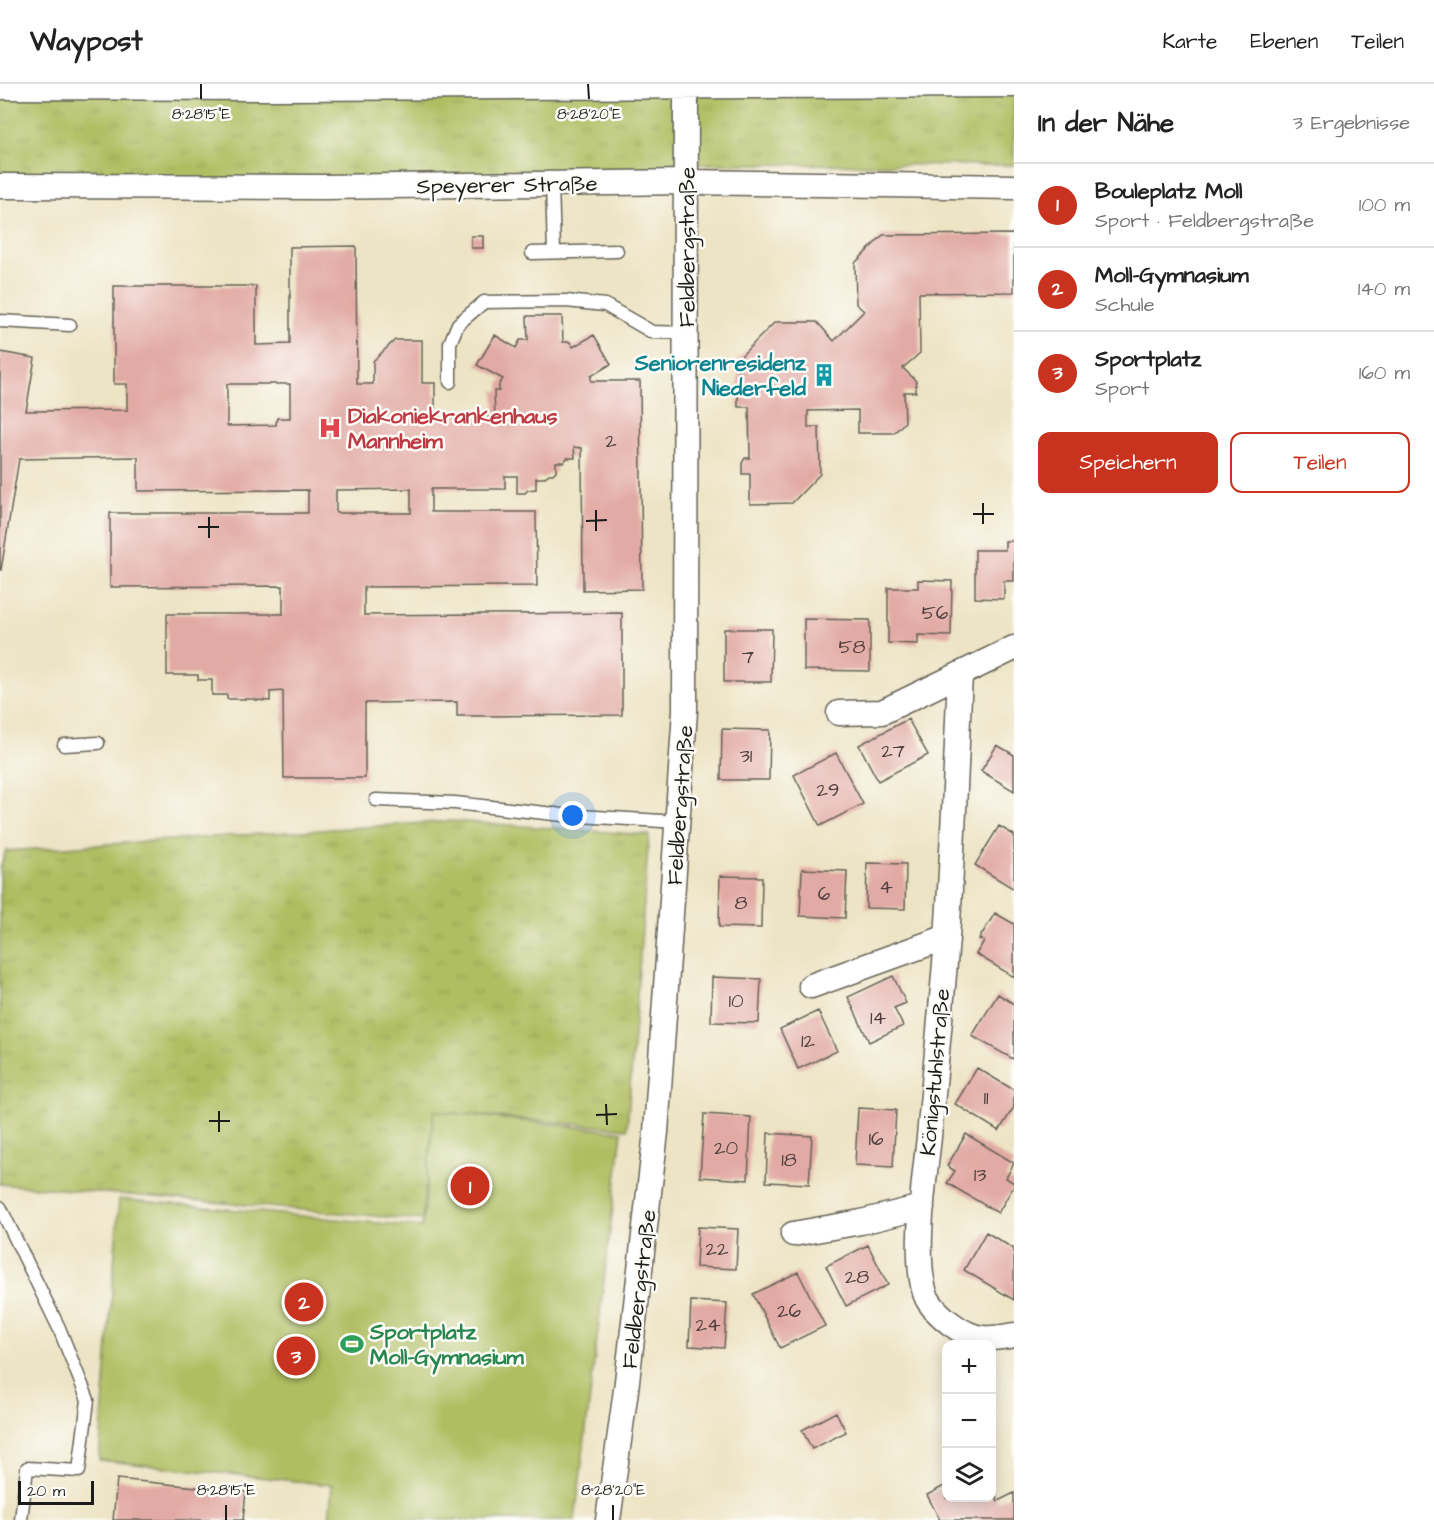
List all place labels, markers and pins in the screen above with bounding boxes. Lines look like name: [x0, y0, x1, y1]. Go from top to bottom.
place label: Seniorenresidenz Niederfeld: [634, 348, 807, 404]
building icon: Seniorenresidenz Niederfeld: [811, 362, 837, 388]
place label: Diakoniekrankenhaus Mannheim: [348, 401, 557, 457]
hospital icon: Diakoniekrankenhaus Mannheim: [317, 415, 343, 441]
pin: 1: [450, 1164, 490, 1208]
pin: 2: [284, 1280, 324, 1324]
place label: Sportplatz Moll-Gymnasium: [369, 1317, 524, 1375]
sports icon: Sportplatz Moll-Gymnasium: [339, 1331, 365, 1357]
pin: 3: [276, 1334, 316, 1378]

